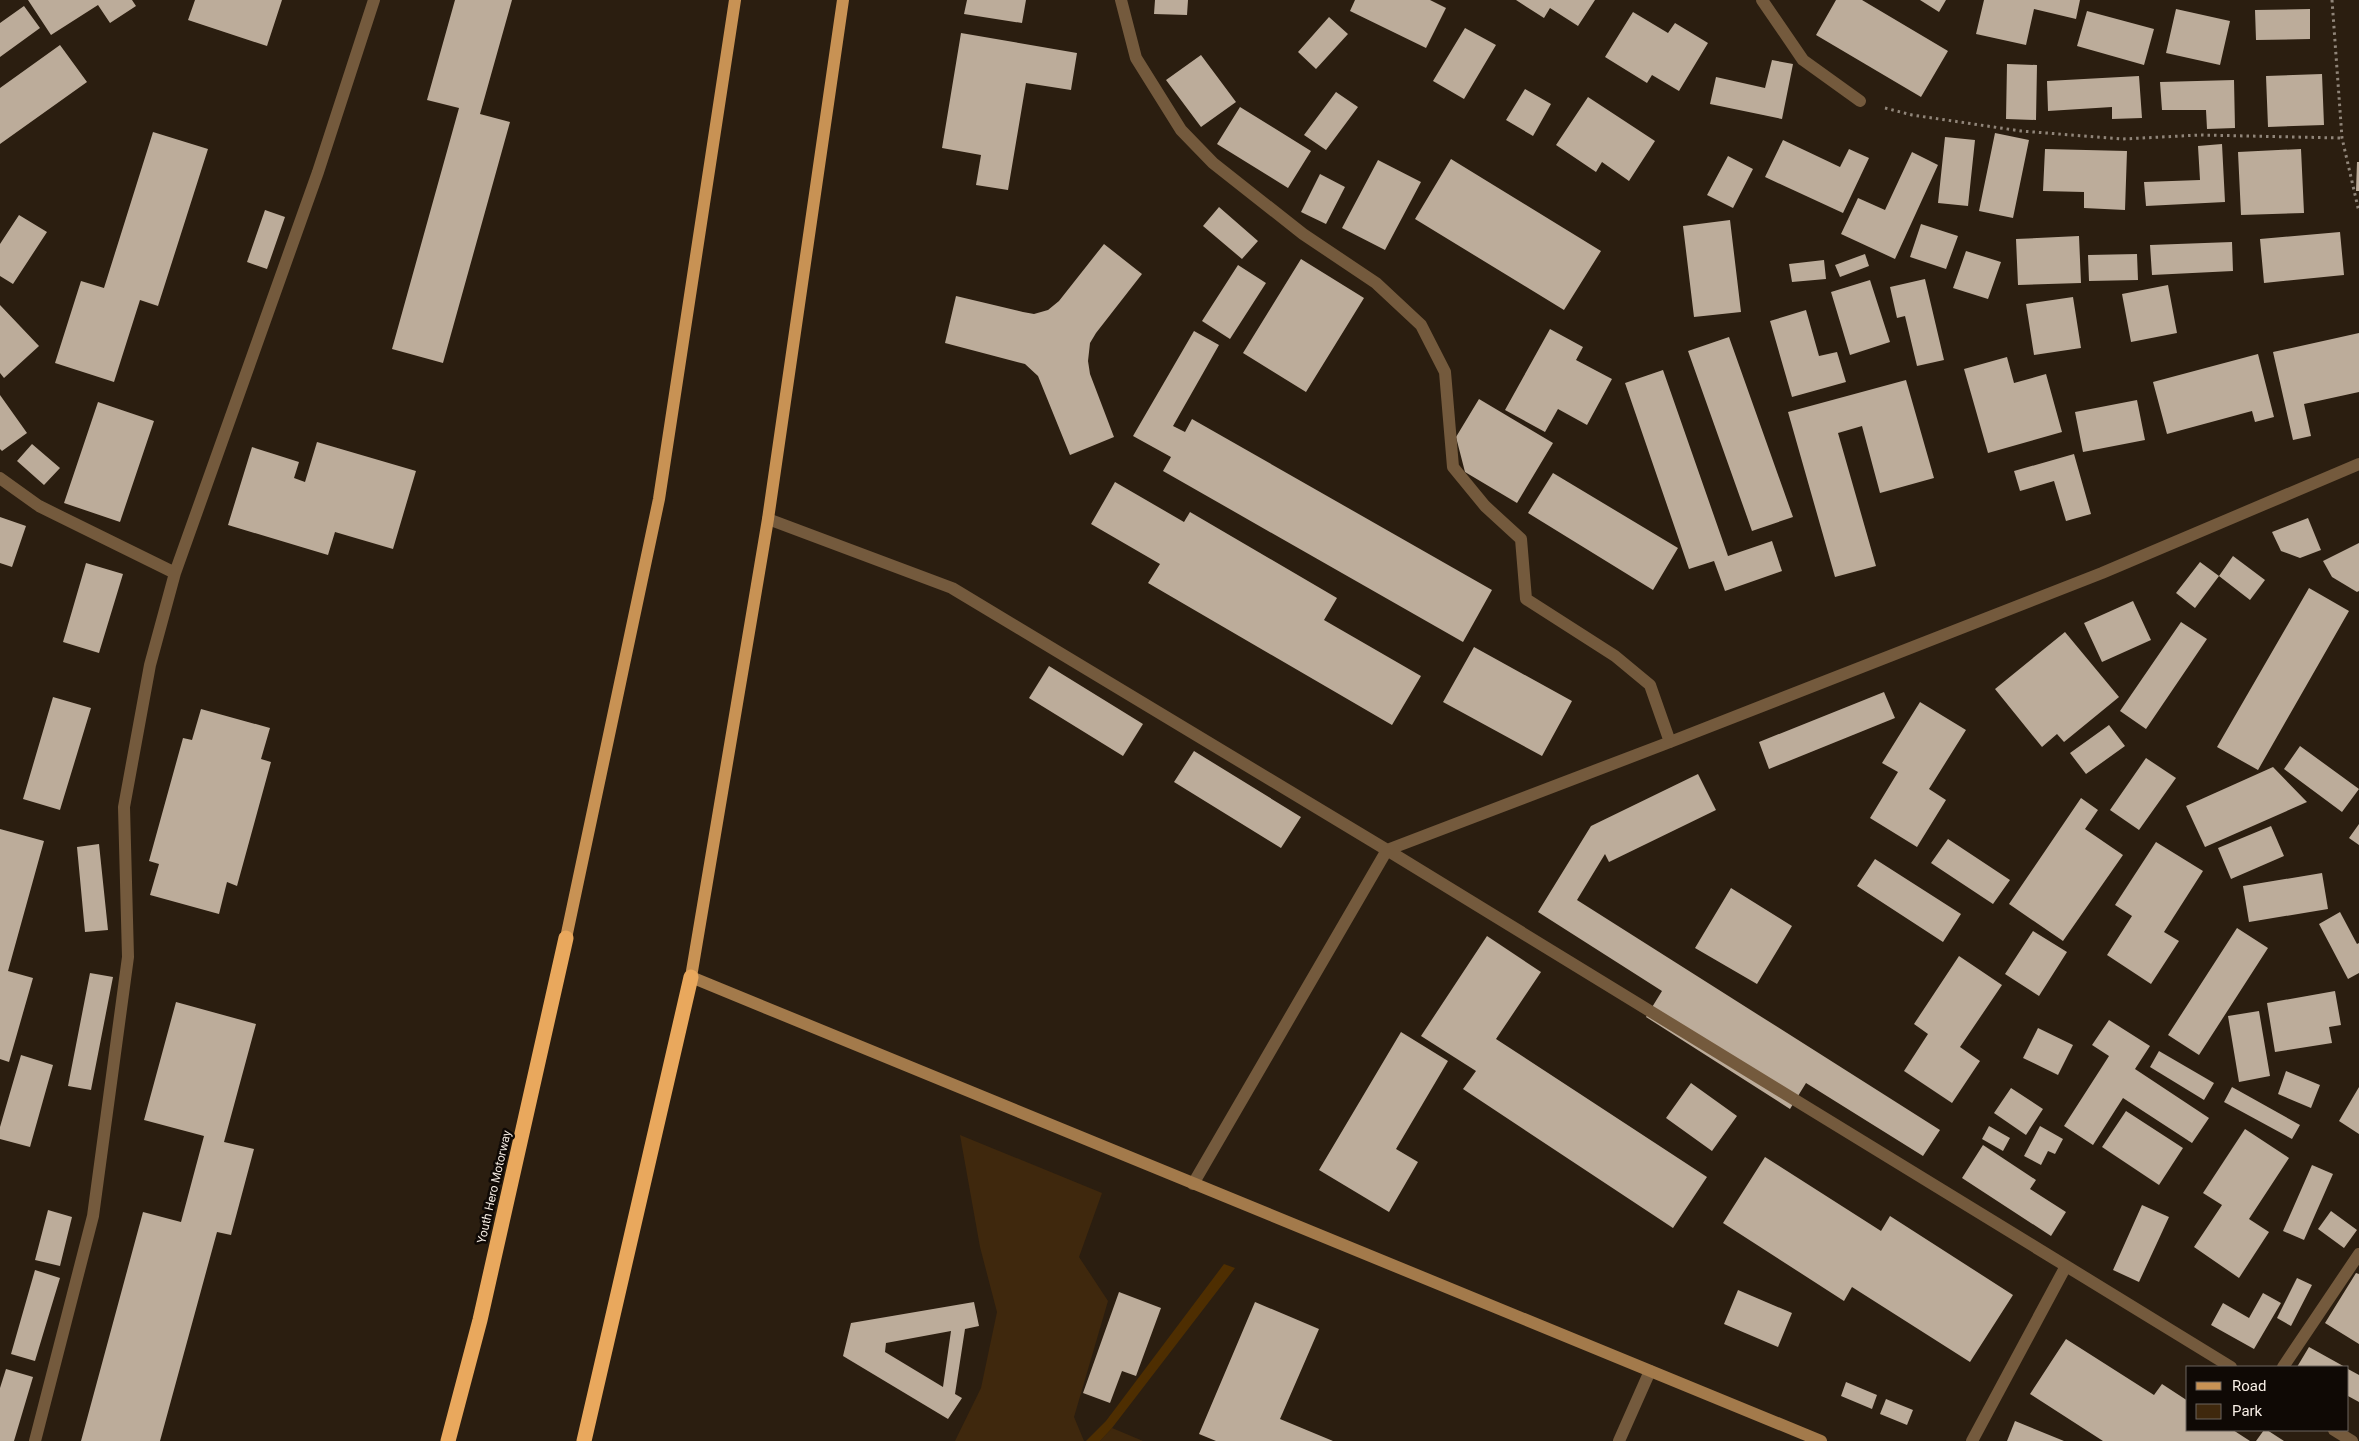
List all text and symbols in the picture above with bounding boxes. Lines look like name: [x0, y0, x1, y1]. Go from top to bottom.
street label: Youth Hero Motorway: [474, 1129, 514, 1245]
legend: [2186, 1366, 2349, 1431]
text: Road: [2232, 1377, 2266, 1395]
text: Park: [2232, 1402, 2263, 1420]

